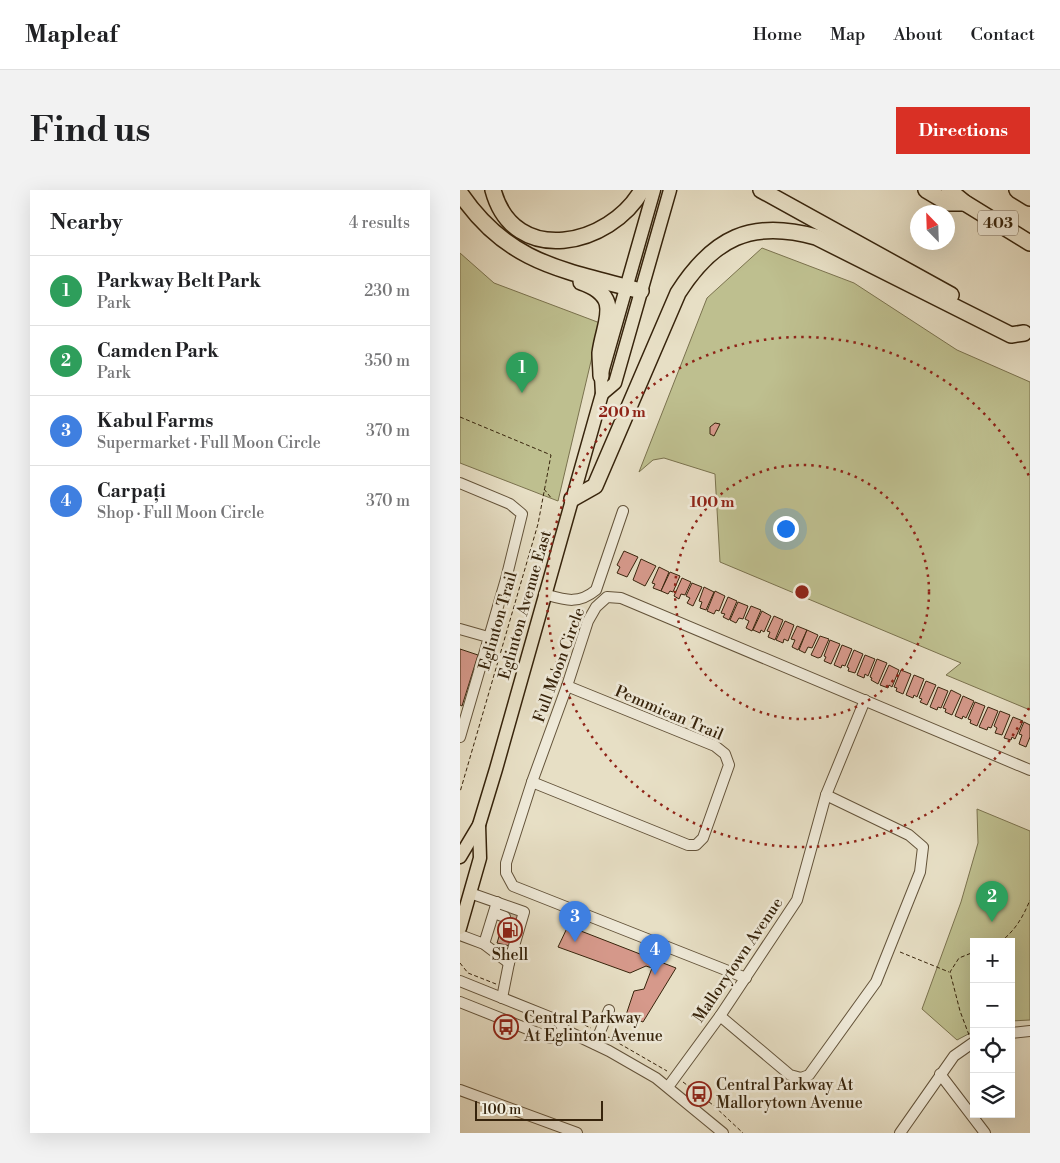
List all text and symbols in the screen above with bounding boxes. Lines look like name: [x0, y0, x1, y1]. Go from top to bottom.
text: Mapleaf: [25, 20, 118, 50]
text: Home: [753, 23, 802, 46]
text: Map: [830, 23, 866, 46]
text: About: [894, 23, 943, 46]
text: Contact: [971, 23, 1035, 46]
button: Directions: [896, 107, 1030, 154]
text: Find us: [30, 109, 150, 152]
north arrow: [910, 205, 955, 250]
text: Nearby: [50, 210, 123, 236]
road number: 403: [978, 210, 1018, 236]
text: 4 results: [349, 213, 410, 233]
text: Parkway Belt Park: [97, 269, 261, 293]
text: 1: [62, 281, 70, 301]
text: 230 m: [364, 281, 410, 301]
text: Park: [97, 293, 130, 313]
text: Camden Park: [97, 339, 219, 363]
text: 2: [61, 351, 71, 371]
text: 350 m: [364, 351, 410, 371]
pin: 1: [506, 352, 538, 393]
text: Park: [97, 363, 130, 383]
text: 200 m: [598, 403, 646, 422]
text: Kabul Farms: [97, 409, 213, 433]
text: 3: [61, 421, 71, 441]
text: 370 m: [366, 421, 410, 441]
text: Supermarket · Full Moon Circle: [97, 433, 321, 453]
text: Carpați: [97, 479, 166, 503]
text: 4: [61, 491, 71, 511]
text: 370 m: [366, 491, 410, 511]
text: 100 m: [690, 493, 735, 512]
text: Shop · Full Moon Circle: [97, 503, 264, 523]
your location: [773, 516, 799, 542]
street label: Eglinton Avenue East: [494, 528, 556, 682]
street label: Eglinton Trail: [474, 569, 522, 673]
centre of rings: [793, 583, 811, 601]
street label: Full Moon Circle: [529, 605, 589, 725]
street label: Pemmican Trail: [612, 681, 726, 745]
pin: 2: [976, 881, 1008, 922]
street label: Mallorytown Avenue: [689, 894, 787, 1026]
pin: 3: [559, 901, 591, 942]
fuel station icon: Shell: [497, 917, 523, 943]
pin: 4: [639, 934, 671, 975]
map controls: [970, 938, 1015, 1118]
button: +: [970, 938, 1015, 983]
place label: Shell: [492, 945, 528, 965]
button: −: [970, 983, 1015, 1028]
place label: Central Parkway At Eglinton Avenue: [523, 1008, 663, 1046]
bus stop icon: Central Parkway At Eglinton Avenue: [493, 1014, 519, 1040]
button: locate: [970, 1028, 1015, 1073]
button: layers: [970, 1073, 1015, 1118]
place label: Central Parkway At Mallorytown Avenue: [716, 1075, 863, 1113]
bus stop icon: Central Parkway At Mallorytown Avenue: [686, 1081, 712, 1107]
scale bar: [475, 1098, 602, 1121]
text: 100 m: [482, 1101, 521, 1119]

